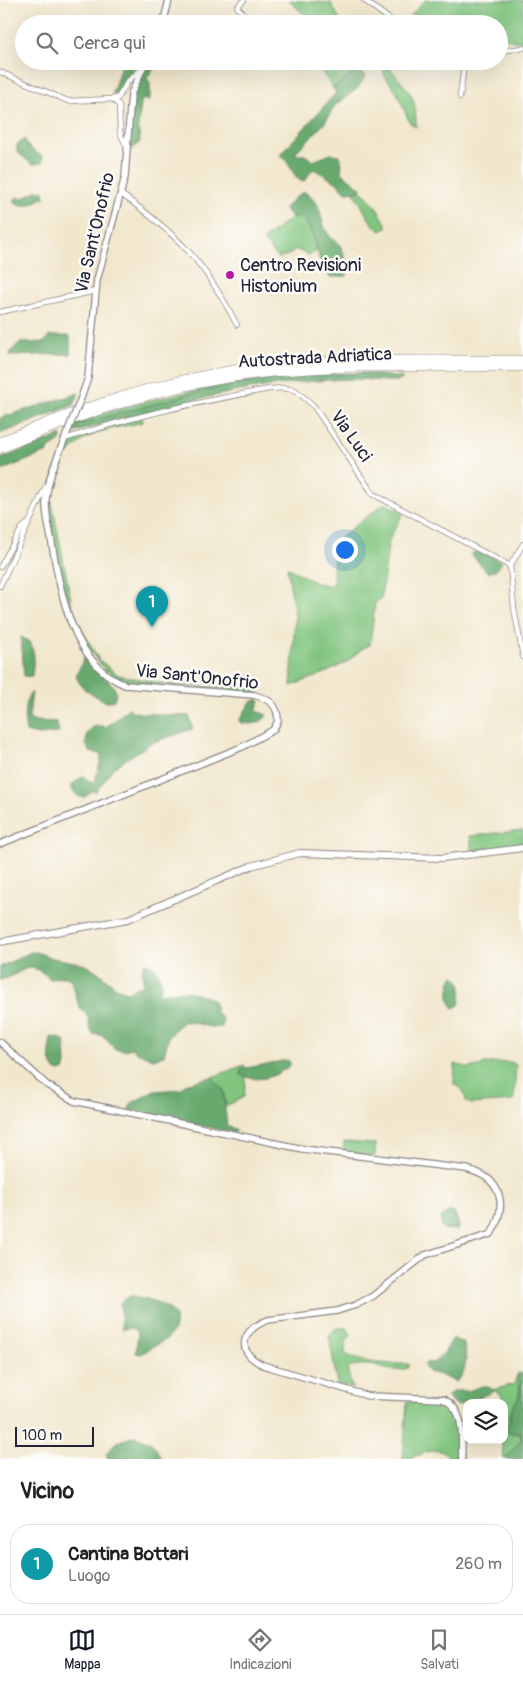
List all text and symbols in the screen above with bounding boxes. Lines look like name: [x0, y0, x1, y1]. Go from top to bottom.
search box: [15, 15, 508, 70]
icon: search: [33, 29, 61, 57]
text: Cerca qui: [73, 31, 145, 55]
street label: Via Sant'Onofrio: [70, 170, 120, 296]
place label: Centro Revisioni Histonium: [240, 254, 361, 298]
marker: Centro Revisioni Histonium: [224, 269, 236, 281]
street label: Autostrada Adriatica: [237, 342, 393, 374]
street label: Via Luci: [325, 406, 377, 466]
your location: [332, 537, 358, 563]
pin: 1: [136, 586, 168, 627]
street label: Via Sant'Onofrio: [134, 659, 260, 695]
map controls: [463, 1399, 508, 1444]
button: layers: [463, 1399, 508, 1444]
scale bar: [15, 1424, 94, 1447]
text: 100 m: [22, 1427, 62, 1444]
text: Vicino: [20, 1478, 74, 1505]
text: Cantina Bottari: [68, 1542, 188, 1566]
text: 1: [34, 1554, 40, 1574]
text: 260 m: [455, 1554, 502, 1574]
text: Luogo: [68, 1566, 110, 1586]
tab: Mappa: [64, 1626, 101, 1673]
tab: Indicazioni: [229, 1626, 292, 1673]
tab: Salvati: [420, 1626, 459, 1673]

